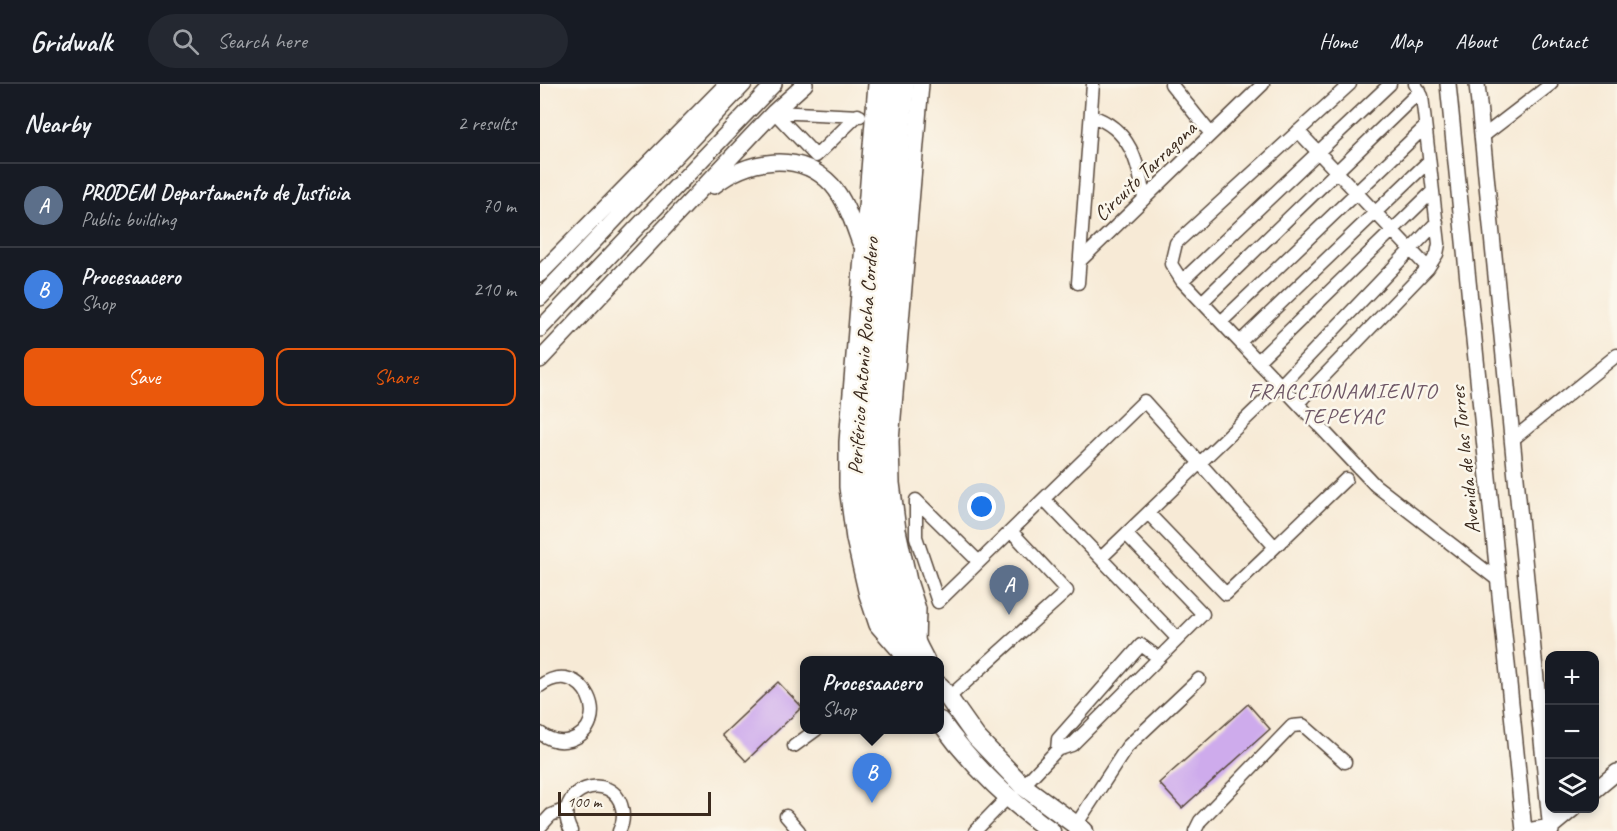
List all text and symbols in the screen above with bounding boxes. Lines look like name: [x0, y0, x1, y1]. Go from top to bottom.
search box: [148, 14, 568, 68]
text: Gridwalk: [30, 24, 112, 59]
icon: search: [169, 25, 202, 58]
text: Search here: [217, 27, 307, 55]
text: Home: [1319, 28, 1357, 54]
text: Map: [1390, 28, 1422, 54]
text: About: [1455, 28, 1497, 54]
text: Contact: [1530, 28, 1587, 54]
text: Nearby: [24, 107, 89, 140]
text: 2 results: [457, 111, 516, 136]
street label: Circuito Tarragona: [1088, 114, 1203, 226]
text: PRODEM Departamento de Justicia: [81, 179, 349, 207]
text: A: [38, 193, 49, 218]
text: 70 m: [482, 193, 516, 218]
text: Public building: [81, 207, 176, 232]
street label: Periférico Antonio Rocha Cordero: [842, 235, 884, 475]
text: Procesaacero: [81, 263, 180, 291]
text: B: [38, 277, 49, 302]
text: 210 m: [473, 277, 516, 302]
text: Shop: [81, 291, 115, 316]
button: Save: [24, 348, 264, 406]
button: Share: [276, 348, 516, 406]
district label: FRACCIONAMIENTO TEPEYAC: [1248, 377, 1438, 430]
street label: Avenida de las Torres: [1444, 383, 1486, 535]
your location: [967, 492, 996, 521]
pin: A: [990, 566, 1028, 615]
map controls: [1545, 651, 1599, 813]
button: +: [1545, 651, 1599, 705]
popup: [800, 656, 944, 734]
text: Procesaacero: [822, 669, 922, 697]
text: Shop: [822, 697, 856, 722]
button: −: [1545, 705, 1599, 759]
pin: B: [852, 754, 892, 803]
button: layers: [1545, 759, 1599, 813]
scale bar: [558, 789, 711, 816]
text: 100 m: [567, 792, 601, 812]

